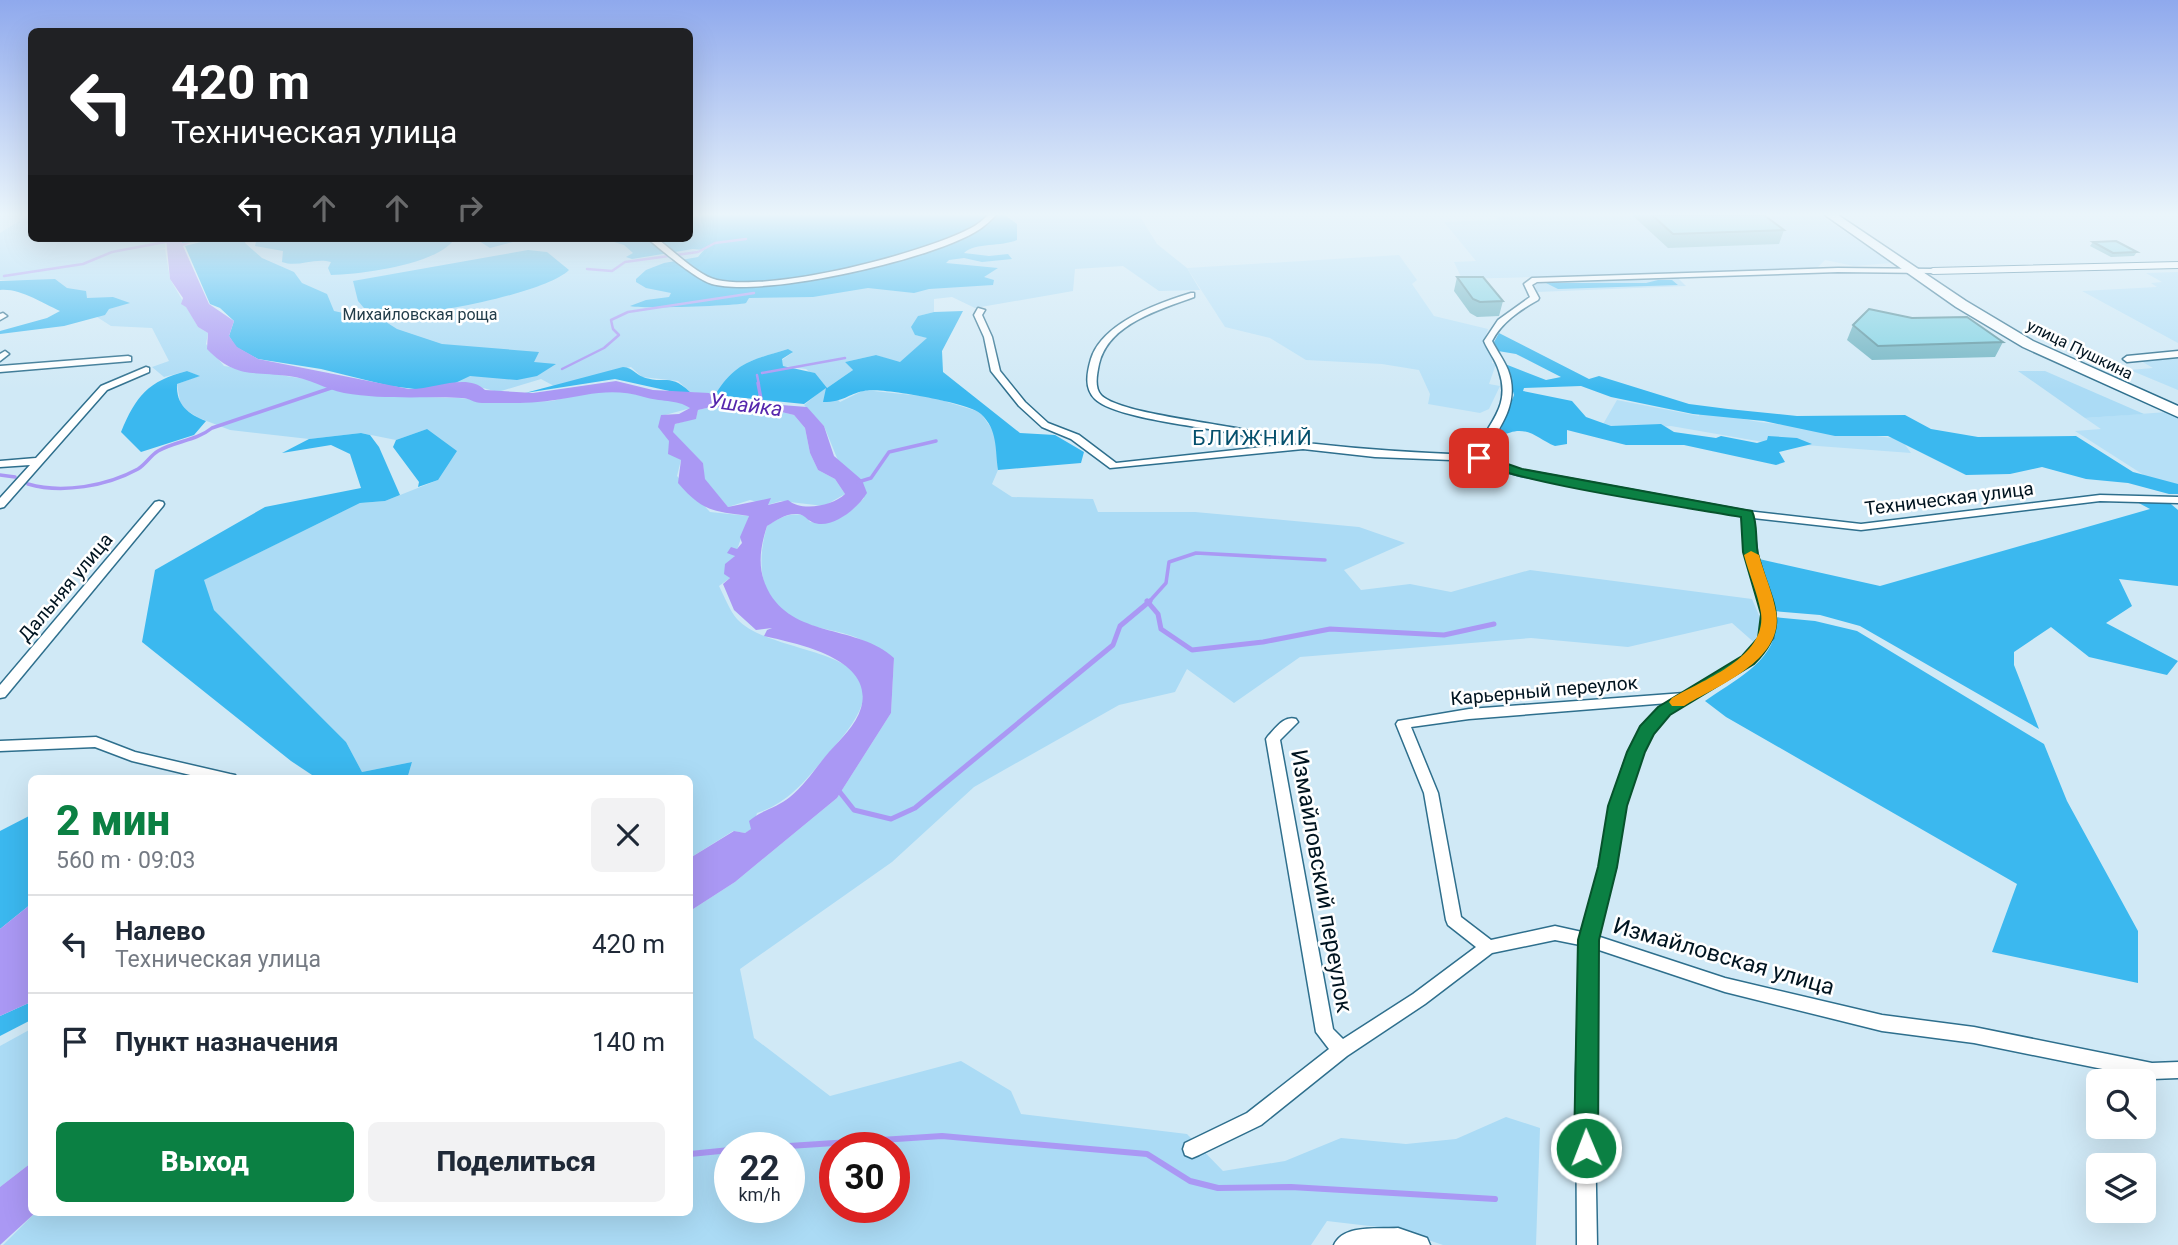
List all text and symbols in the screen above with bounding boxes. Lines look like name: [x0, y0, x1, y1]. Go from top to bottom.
text: 420 m: [171, 54, 310, 111]
icon: left: [56, 56, 147, 147]
text: Техническая улица: [171, 113, 457, 151]
icon: left: [232, 189, 270, 227]
icon: ahead: [305, 189, 343, 227]
icon: ahead: [378, 189, 416, 227]
icon: right: [451, 189, 489, 227]
park label: Михайловская роща: [342, 305, 498, 324]
street label: улица Пушкина: [2024, 316, 2136, 383]
water label: Ушайка: [708, 389, 784, 421]
district label: БЛИЖНИЙ: [1192, 426, 1314, 450]
pin: [1449, 428, 1509, 488]
icon: arrive: [1460, 439, 1498, 477]
street label: Техническая улица: [1863, 477, 2035, 520]
street label: Дальняя улица: [13, 528, 117, 646]
street label: Карьерный переулок: [1449, 671, 1639, 710]
street label: Измайловский переулок: [1285, 747, 1358, 1015]
text: 2 мин: [56, 796, 170, 845]
button: close: [591, 798, 665, 872]
text: 560 m · 09:03: [56, 847, 195, 874]
street label: Измайловская улица: [1610, 912, 1838, 1001]
text: Налево: [115, 916, 205, 946]
icon: left: [56, 925, 94, 963]
text: 420 m: [592, 929, 665, 959]
text: Техническая улица: [115, 946, 321, 973]
icon: arrive: [56, 1023, 94, 1061]
text: Пункт назначения: [115, 1027, 339, 1057]
text: 140 m: [592, 1027, 665, 1057]
map controls: [2086, 1069, 2156, 1223]
button: search: [2086, 1069, 2156, 1139]
position arrow: [1549, 1111, 1623, 1185]
button: Выход: [56, 1122, 354, 1202]
button: Поделиться: [368, 1122, 665, 1202]
speed limit sign: 30: [819, 1132, 910, 1223]
text: 22: [739, 1148, 780, 1189]
button: layers: [2086, 1153, 2156, 1223]
text: km/h: [738, 1184, 781, 1205]

